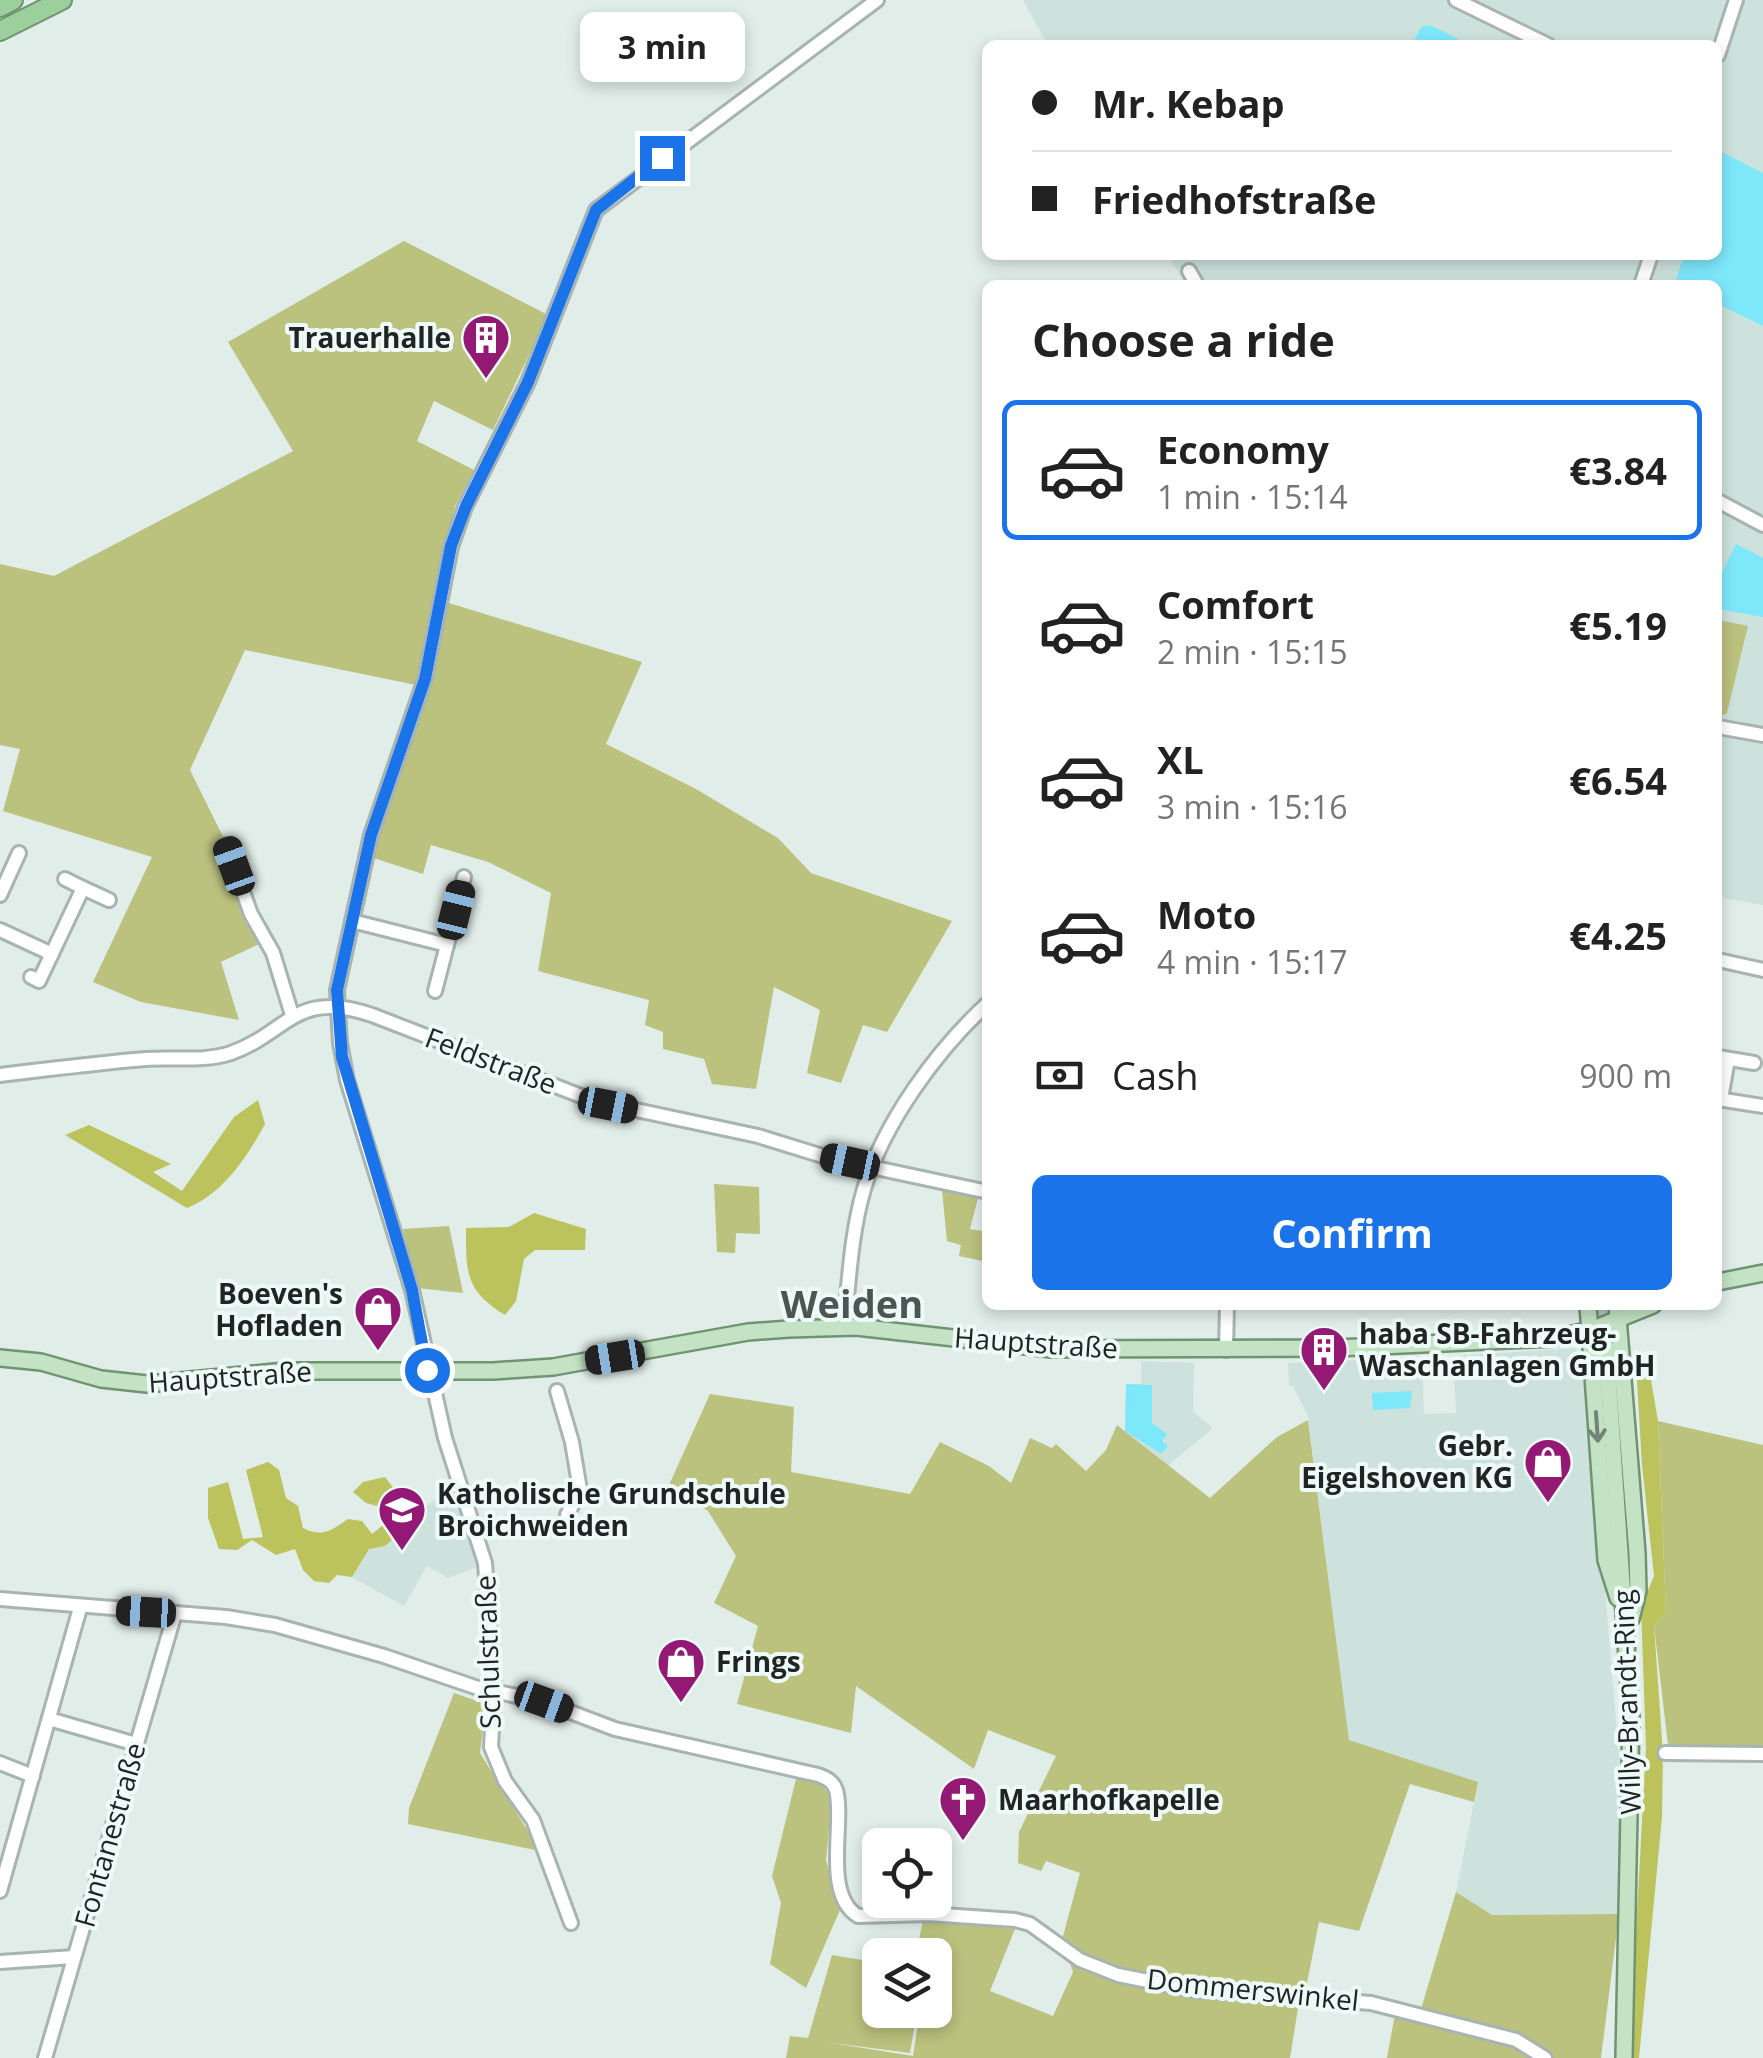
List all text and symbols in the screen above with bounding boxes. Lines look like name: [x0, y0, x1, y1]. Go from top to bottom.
callout: 3 min: [580, 13, 744, 83]
text: 3 min: [618, 25, 707, 68]
text: Mr. Kebap: [1092, 77, 1285, 129]
route end: [640, 136, 685, 181]
text: Friedhofstraße: [1092, 173, 1376, 225]
text: Choose a ride: [1032, 309, 1335, 370]
building icon: Trauerhalle: [460, 312, 512, 380]
place label: Trauerhalle: [289, 318, 451, 356]
text: Economy: [1157, 423, 1329, 475]
icon: car: [1037, 425, 1127, 515]
text: €3.84: [1569, 444, 1667, 496]
text: 1 min · 15:14: [1157, 475, 1348, 518]
text: Comfort: [1157, 578, 1314, 630]
icon: car: [1037, 580, 1127, 670]
text: €5.19: [1569, 599, 1667, 651]
text: 2 min · 15:15: [1157, 630, 1348, 673]
text: XL: [1157, 733, 1204, 785]
icon: car: [1037, 735, 1127, 825]
text: €6.54: [1569, 754, 1667, 806]
text: 3 min · 15:16: [1157, 785, 1348, 828]
car: [210, 833, 258, 899]
car: [434, 877, 478, 943]
text: Moto: [1157, 888, 1256, 940]
icon: car: [1037, 890, 1127, 980]
text: €4.25: [1569, 909, 1667, 961]
text: 4 min · 15:17: [1157, 940, 1348, 983]
street label: Feldstraße: [420, 1018, 563, 1103]
icon: cash: [1032, 1048, 1087, 1103]
text: Cash: [1112, 1049, 1198, 1101]
text: 900 m: [1579, 1054, 1672, 1097]
car: [576, 1085, 640, 1125]
car: [818, 1141, 882, 1183]
button: Confirm: [1032, 1175, 1672, 1290]
place label: Boeven's Hofladen: [215, 1274, 343, 1344]
district label: Weiden: [781, 1277, 923, 1329]
shop icon: Boeven's Hofladen: [352, 1284, 404, 1352]
place label: haba SB-Fahrzeug- Waschanlagen GmbH: [1359, 1314, 1655, 1384]
street label: Hauptstraße: [953, 1317, 1119, 1367]
building icon: haba SB-Fahrzeug- Waschanlagen GmbH: [1298, 1324, 1350, 1392]
car: [583, 1337, 647, 1377]
route start: [405, 1348, 450, 1393]
street label: Hauptstraße: [147, 1351, 313, 1401]
one-way arrow: [1588, 1411, 1607, 1443]
place label: Gebr. Eigelshoven KG: [1301, 1426, 1513, 1496]
shop icon: Gebr. Eigelshoven KG: [1522, 1436, 1574, 1504]
place label: Katholische Grundschule Broichweiden: [437, 1474, 786, 1544]
school or university icon: Katholische Grundschule Broichweiden: [376, 1484, 428, 1552]
street label: Schulstraße: [465, 1575, 509, 1729]
street label: Willy-Brandt-Ring: [1603, 1589, 1649, 1815]
car: [115, 1595, 177, 1629]
shop icon: Frings: [655, 1636, 707, 1704]
place label: Frings: [716, 1642, 801, 1680]
car: [511, 1678, 577, 1726]
street label: Fontanestraße: [65, 1738, 154, 1931]
church icon: Maarhofkapelle: [937, 1774, 989, 1842]
place label: Maarhofkapelle: [998, 1780, 1220, 1818]
map controls: [862, 1828, 952, 2028]
button: locate: [862, 1828, 952, 1918]
button: layers: [862, 1938, 952, 2028]
street label: Dommerswinkel: [1145, 1959, 1361, 2019]

